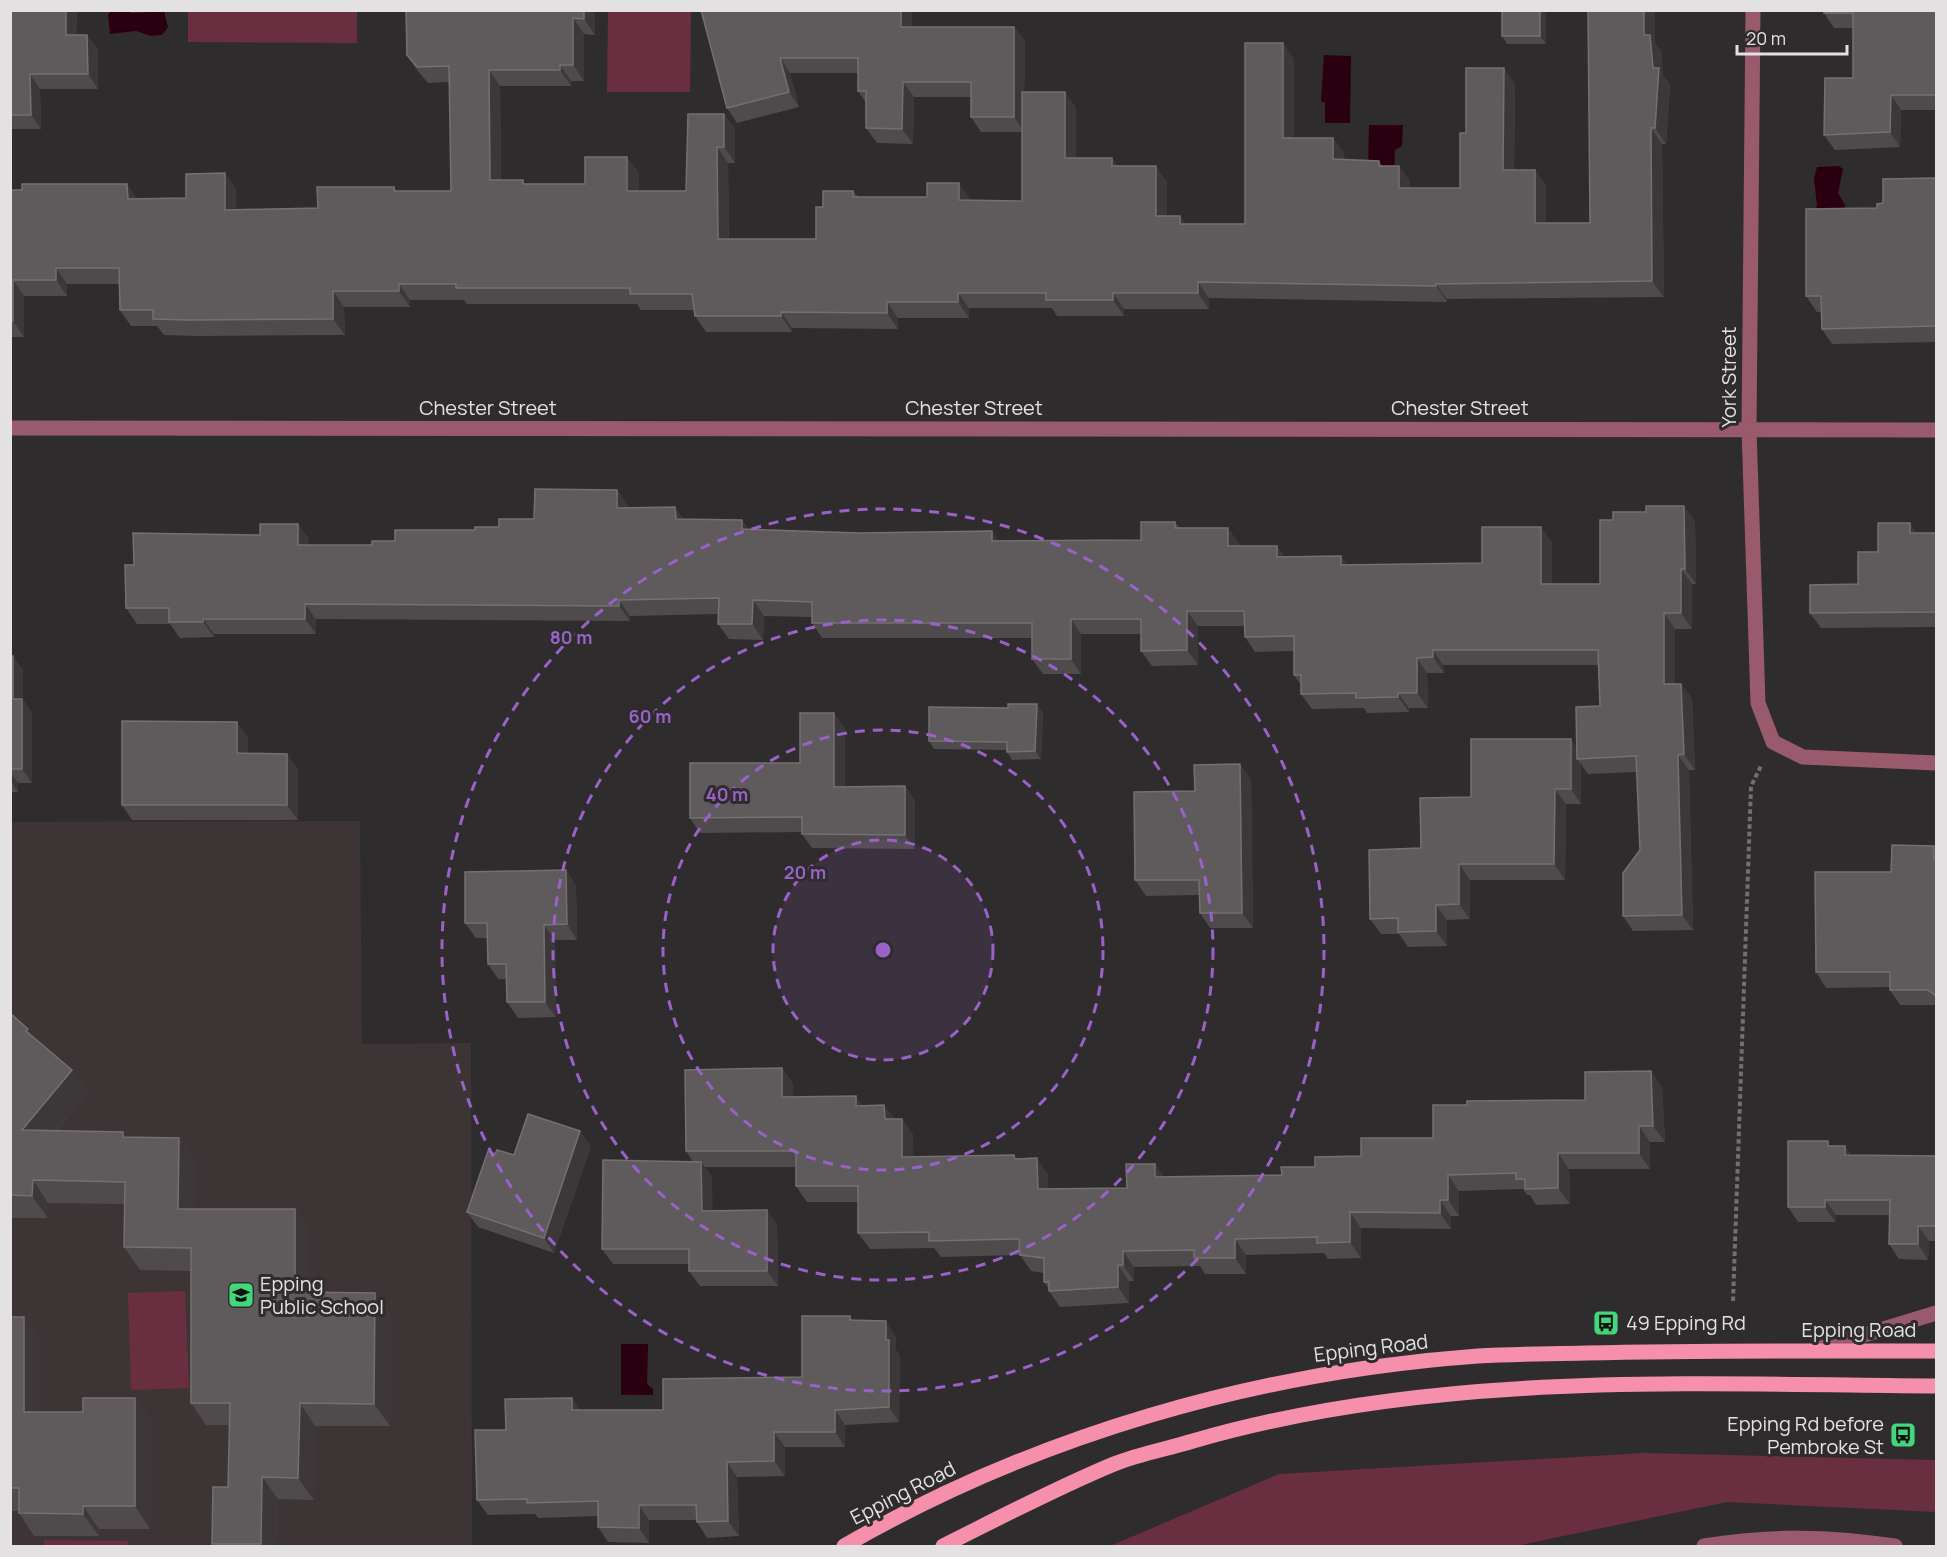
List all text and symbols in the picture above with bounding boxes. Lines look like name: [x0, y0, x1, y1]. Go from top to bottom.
scale bar: [1737, 18, 1846, 56]
text: 20 m: [1746, 26, 1786, 50]
street label: York Street: [1715, 326, 1742, 428]
street label: Chester Street: [419, 394, 557, 421]
street label: Chester Street: [905, 394, 1043, 421]
street label: Chester Street: [1391, 394, 1529, 421]
text: 80 m: [550, 625, 592, 649]
text: 60 m: [629, 704, 671, 728]
text: 40 m: [706, 782, 748, 806]
text: 20 m: [784, 860, 826, 884]
centre of rings: [873, 940, 893, 960]
place label: Epping Public School: [260, 1270, 384, 1320]
school or university icon: Epping Public School: [226, 1280, 256, 1310]
bus stop icon: 49 Epping Rd: [1591, 1308, 1621, 1338]
place label: 49 Epping Rd: [1626, 1309, 1746, 1336]
street label: Epping Road: [1802, 1316, 1916, 1343]
street label: Epping Road: [1312, 1327, 1430, 1368]
place label: Epping Rd before Pembroke St: [1727, 1410, 1884, 1460]
bus stop icon: Epping Rd before Pembroke St: [1888, 1420, 1918, 1450]
street label: Epping Road: [845, 1454, 960, 1531]

